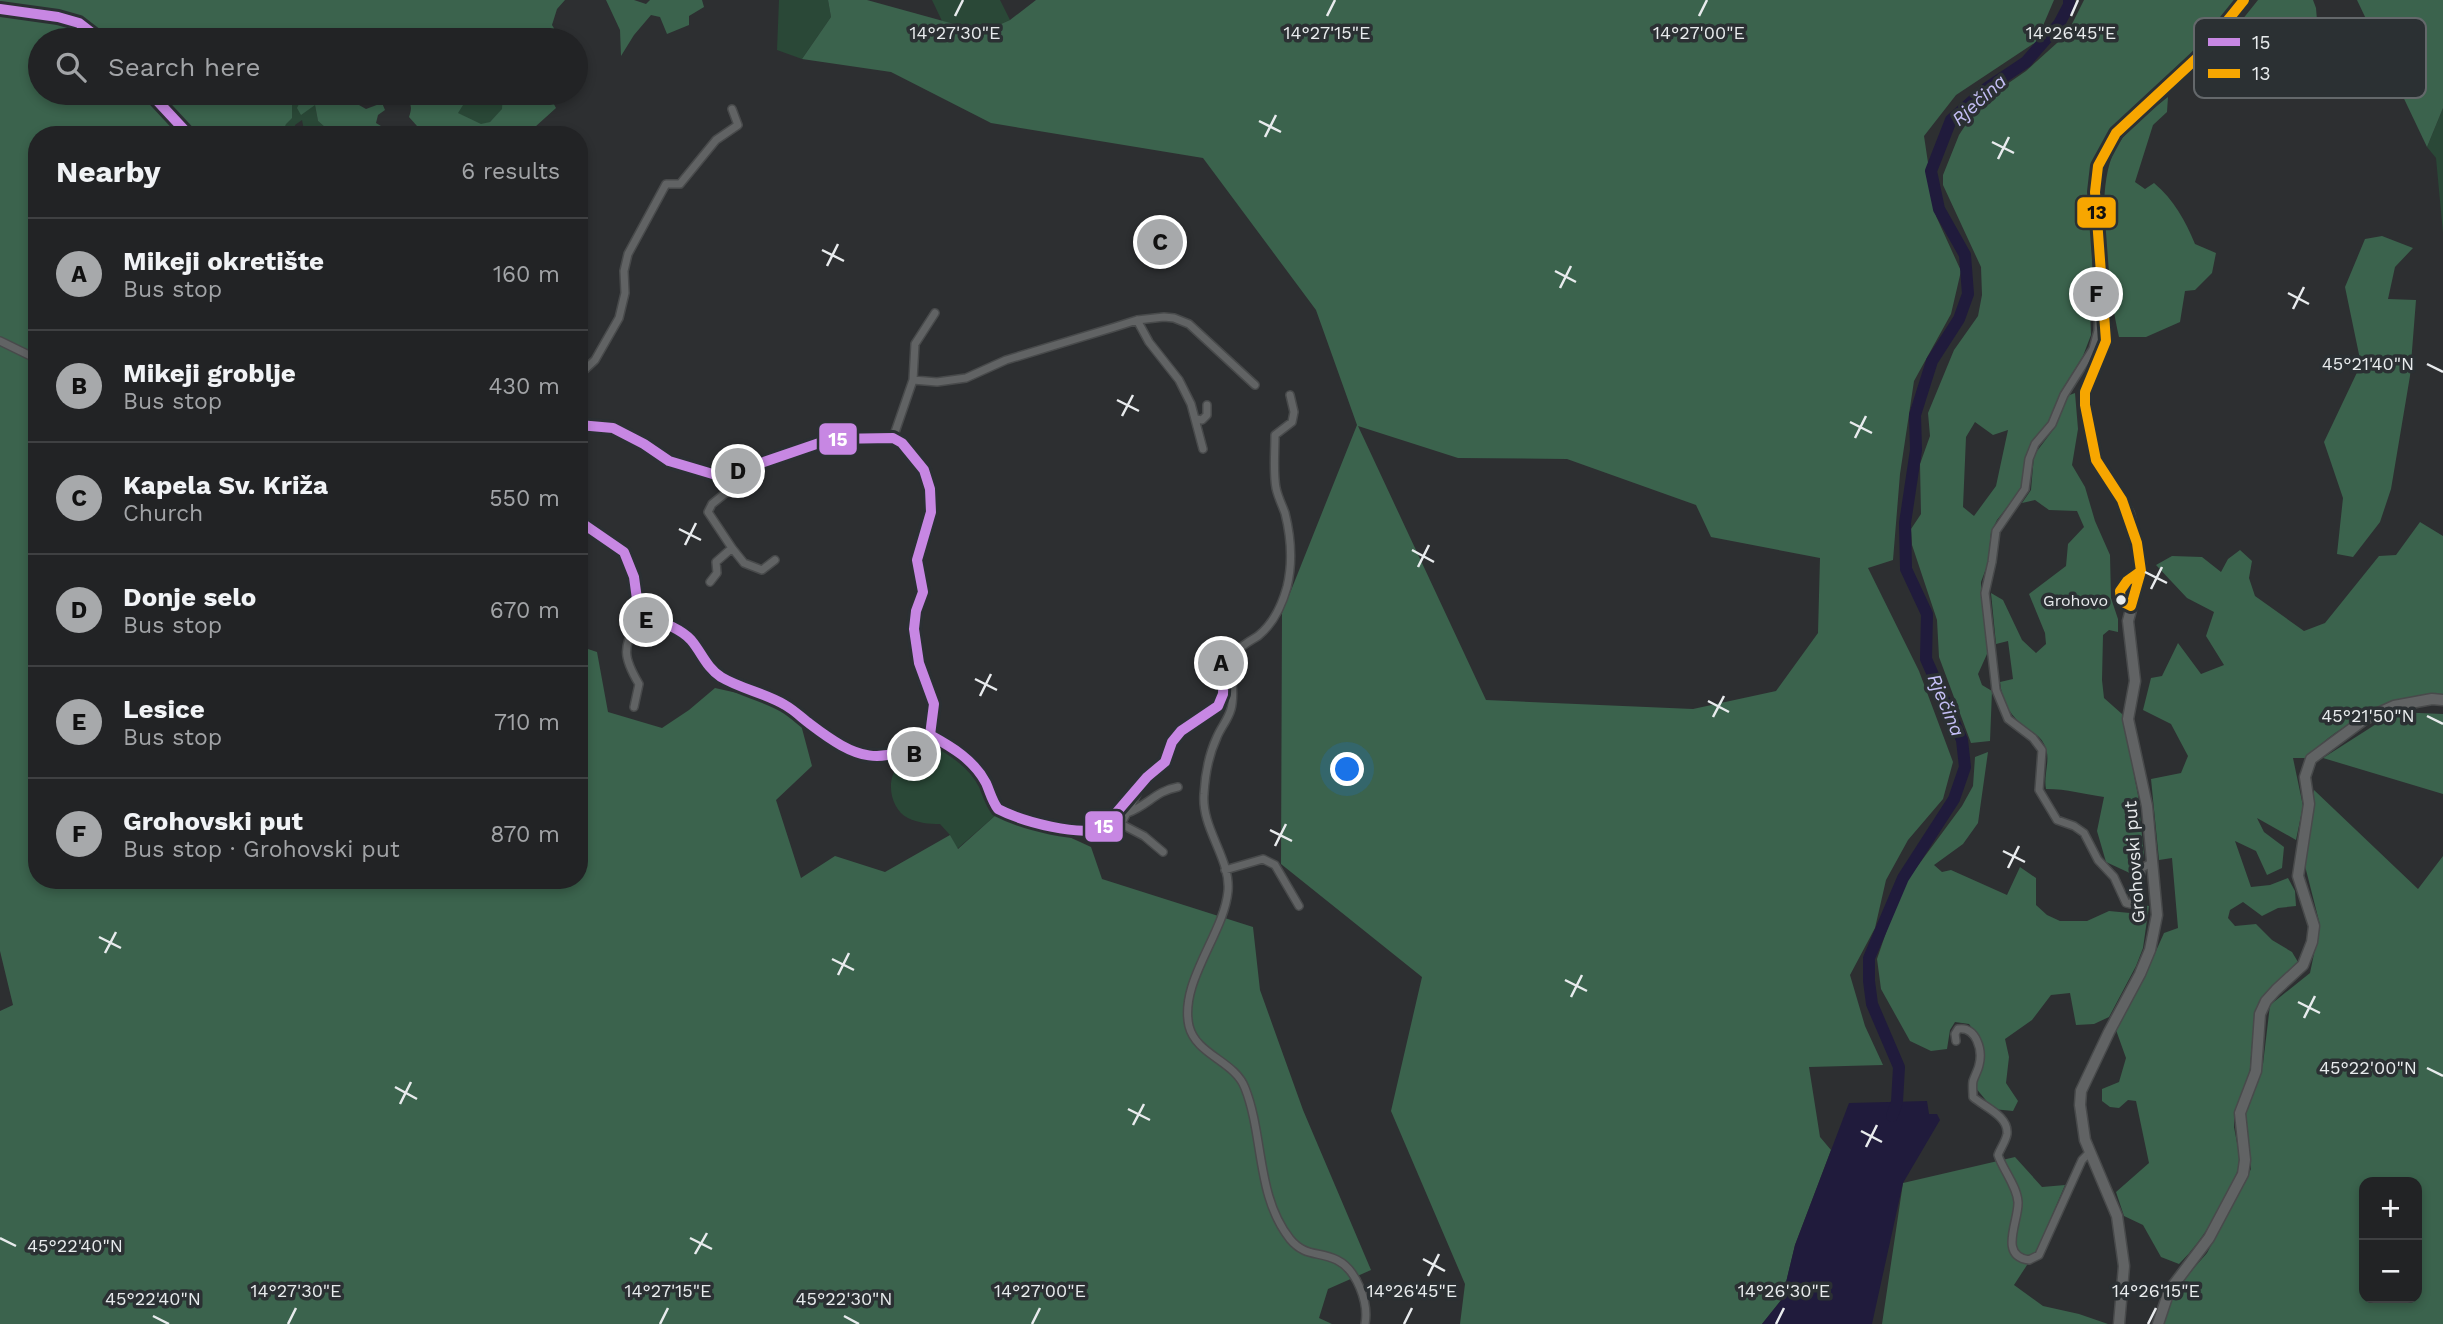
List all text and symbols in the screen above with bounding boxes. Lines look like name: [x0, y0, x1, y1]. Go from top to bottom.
legend: [2194, 18, 2426, 98]
text: 14°27'30"E: [909, 22, 1001, 43]
text: 14°27'15"E: [1284, 22, 1370, 43]
text: 14°27'00"E: [1653, 22, 1745, 43]
text: 14°26'45"E: [2026, 22, 2116, 43]
search box: [28, 28, 588, 105]
text: 15: [2252, 31, 2270, 54]
icon: search: [52, 48, 90, 86]
text: Search here: [108, 52, 260, 82]
text: 13: [2252, 62, 2271, 85]
water label: Rječina: [1947, 69, 2011, 131]
text: Nearby: [56, 154, 161, 189]
text: 6 results: [461, 158, 560, 185]
line badge: 13: [2076, 196, 2117, 229]
text: 13: [2087, 201, 2107, 224]
pin: C: [1137, 216, 1183, 268]
text: Mikeji okretište: [123, 246, 324, 276]
text: A: [71, 261, 87, 288]
text: 160 m: [493, 261, 560, 288]
pin: F: [2073, 268, 2119, 320]
text: Bus stop: [123, 276, 222, 303]
text: 45°21'40"N: [2322, 353, 2414, 374]
text: Mikeji groblje: [123, 358, 296, 388]
text: B: [71, 373, 87, 400]
text: 430 m: [488, 373, 560, 400]
text: Bus stop: [123, 388, 222, 415]
line badge: 15: [818, 422, 858, 456]
text: 15: [828, 428, 848, 451]
pin: D: [715, 445, 761, 497]
text: Kapela Sv. Križa: [123, 470, 328, 500]
text: C: [71, 485, 87, 512]
text: 550 m: [489, 485, 560, 512]
text: Church: [123, 500, 203, 527]
text: Donje selo: [123, 582, 256, 612]
place label: Grohovo: [2043, 591, 2108, 610]
marker: Grohovo: [2114, 593, 2128, 607]
pin: E: [623, 594, 669, 646]
text: D: [71, 597, 87, 624]
text: 670 m: [490, 597, 560, 624]
text: Bus stop: [123, 612, 222, 639]
pin: A: [1198, 637, 1244, 689]
water label: Rječina: [1923, 670, 1970, 740]
text: Lesice: [123, 694, 205, 724]
text: 45°21'50"N: [2321, 705, 2415, 726]
text: E: [72, 709, 86, 736]
text: 710 m: [494, 709, 560, 736]
text: Bus stop: [123, 724, 222, 751]
pin: B: [891, 728, 937, 780]
your location: [1330, 752, 1364, 786]
street label: Grohovski put: [2119, 800, 2149, 924]
text: Grohovski put: [123, 806, 303, 836]
line badge: 15: [1084, 810, 1124, 843]
text: 15: [1094, 815, 1114, 838]
text: F: [72, 821, 86, 848]
text: 870 m: [490, 821, 560, 848]
text: Bus stop · Grohovski put: [123, 836, 400, 863]
text: 45°22'00"N: [2319, 1057, 2417, 1078]
map controls: [2359, 1177, 2422, 1303]
button: +: [2359, 1177, 2422, 1240]
text: 45°22'40"N: [27, 1235, 123, 1256]
button: −: [2359, 1240, 2422, 1303]
text: 14°27'30"E: [250, 1280, 342, 1301]
text: 14°27'15"E: [625, 1280, 711, 1301]
text: 14°27'00"E: [994, 1280, 1086, 1301]
text: 14°26'45"E: [1367, 1280, 1457, 1301]
text: 14°26'30"E: [1738, 1280, 1830, 1301]
text: 14°26'15"E: [2112, 1280, 2200, 1301]
text: 45°22'40"N: [105, 1288, 201, 1309]
text: 45°22'30"N: [795, 1288, 893, 1309]

